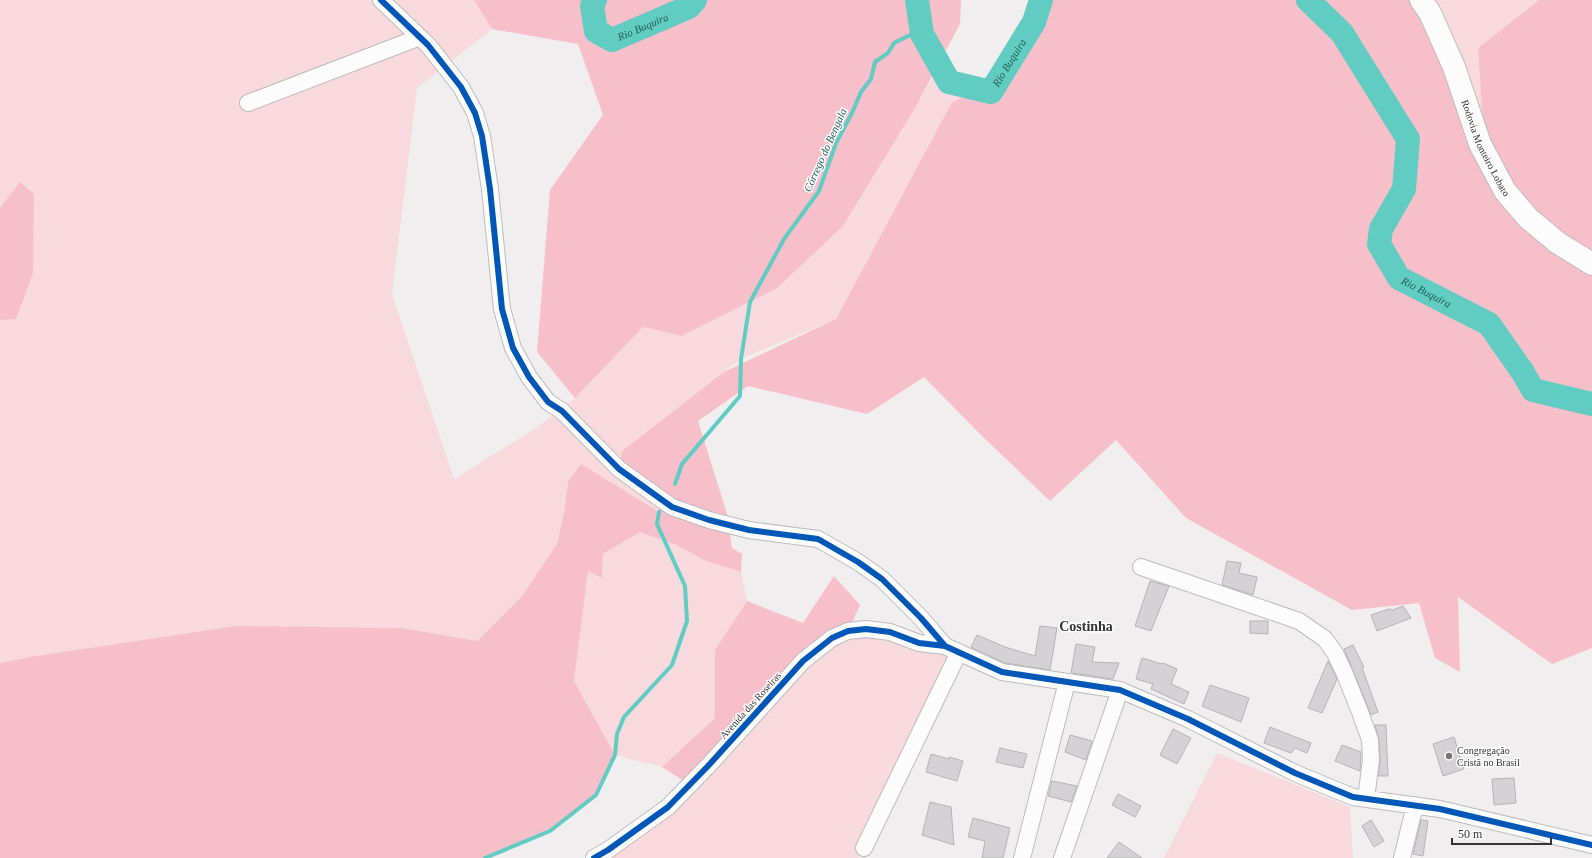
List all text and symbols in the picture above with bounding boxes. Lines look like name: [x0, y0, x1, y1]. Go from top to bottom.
water label: Rio Buquira: [615, 10, 671, 43]
water label: Rio Buquira: [989, 36, 1029, 90]
street label: Rodovia Monteiro Lobato: [1459, 98, 1512, 199]
water label: Córrego do Bengala: [801, 106, 849, 194]
water label: Rio Buquira: [1399, 274, 1454, 310]
district label: Costinha: [1059, 619, 1113, 634]
street label: Avenida das Roseiras: [718, 670, 783, 741]
place label: Congregação Cristã no Brasil: [1457, 745, 1520, 768]
marker: Congregação Cristã no Brasil: [1444, 751, 1454, 761]
scale bar: [1452, 820, 1551, 846]
text: 50 m: [1458, 827, 1483, 841]

